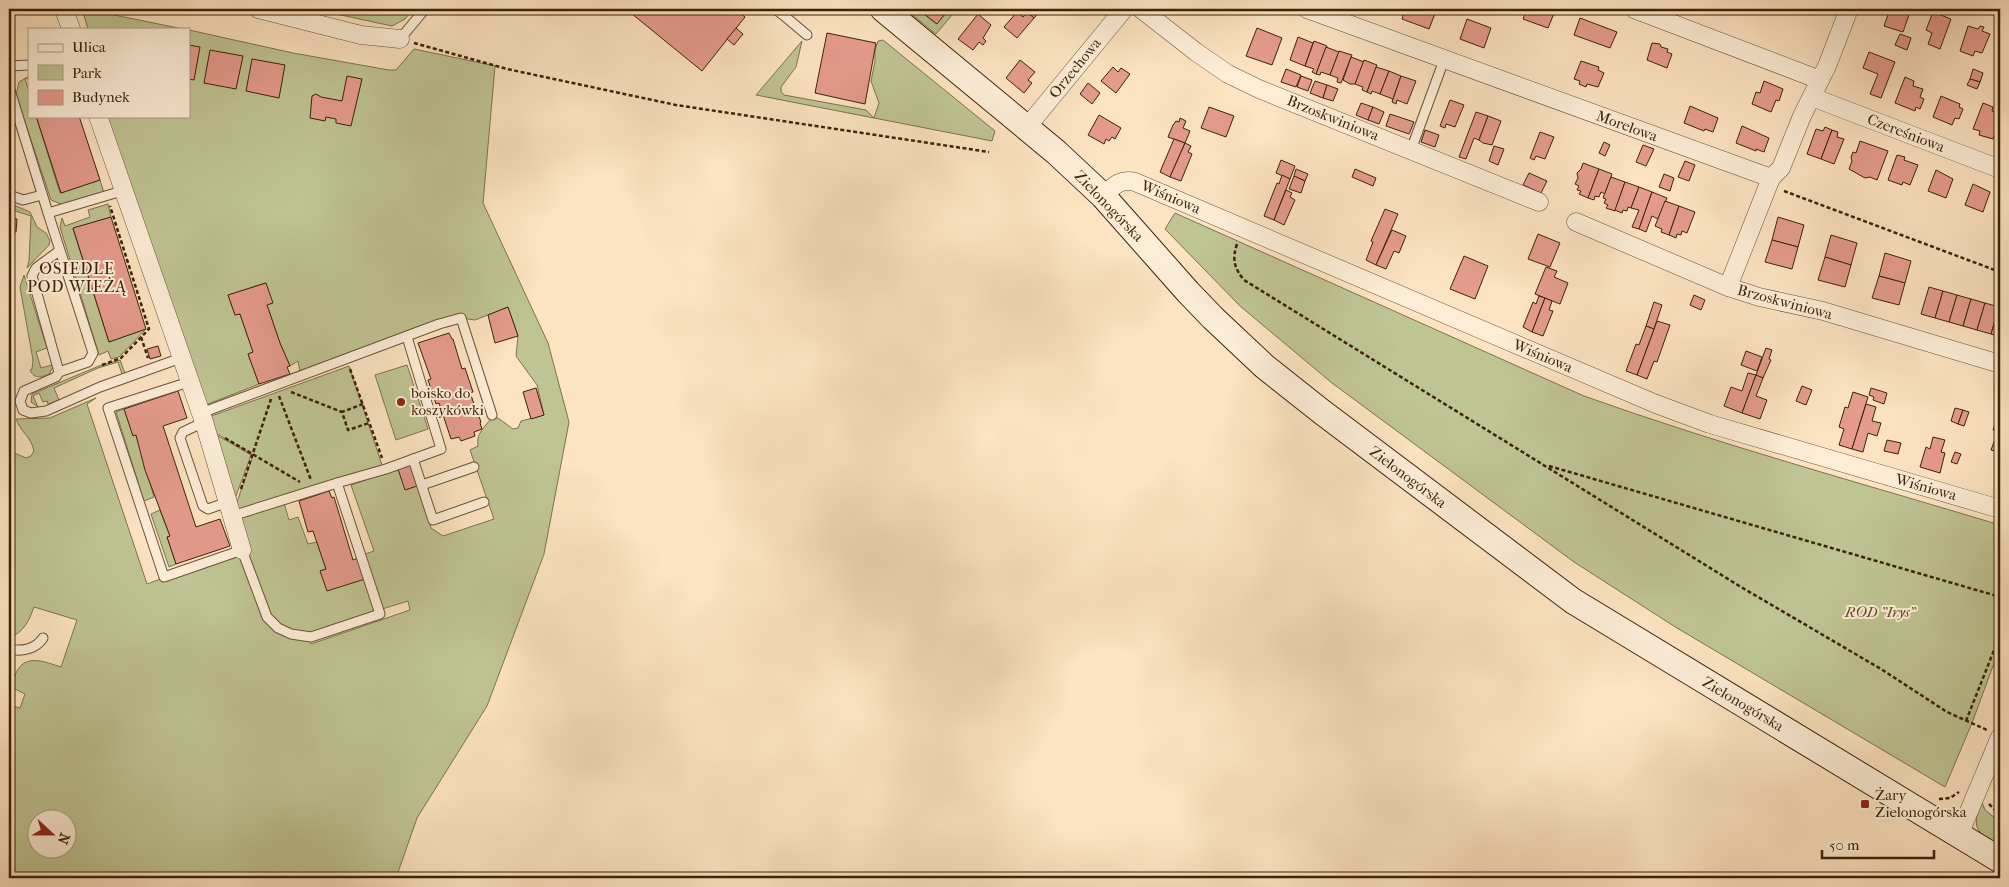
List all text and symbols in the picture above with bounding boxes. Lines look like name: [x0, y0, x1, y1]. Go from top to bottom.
legend: [28, 28, 190, 118]
street label: Orzechowa: [1045, 33, 1105, 102]
text: Ulica: [72, 38, 107, 56]
text: Park: [72, 64, 102, 82]
text: Budynek: [72, 88, 130, 106]
street label: Brzoskwiniowa: [1284, 91, 1383, 145]
street label: Morelowa: [1594, 107, 1661, 146]
street label: Czereśniowa: [1865, 110, 1948, 156]
street label: Zielonogórska: [1071, 167, 1148, 246]
street label: Wiśniowa: [1138, 176, 1204, 218]
district label: OSIEDLE POD WIEŻĄ: [27, 259, 127, 296]
street label: Brzoskwiniowa: [1736, 281, 1835, 324]
street label: Wiśniowa: [1510, 335, 1576, 377]
place label: boisko do koszykówki: [410, 384, 485, 419]
marker: boisko do koszykówki: [395, 396, 407, 408]
street label: Zielonogórska: [1366, 442, 1451, 512]
street label: Wiśniowa: [1892, 469, 1960, 505]
park label: ROD "Irys": [1844, 603, 1916, 621]
street label: Zielonogórska: [1699, 673, 1788, 736]
place label: Żary Zielonogórska: [1875, 786, 1968, 821]
marker: Żary Zielonogórska: [1859, 798, 1871, 810]
north arrow: [28, 810, 78, 860]
scale bar: [1822, 827, 1934, 859]
text: N: [54, 830, 74, 847]
text: 50 m: [1829, 836, 1860, 854]

